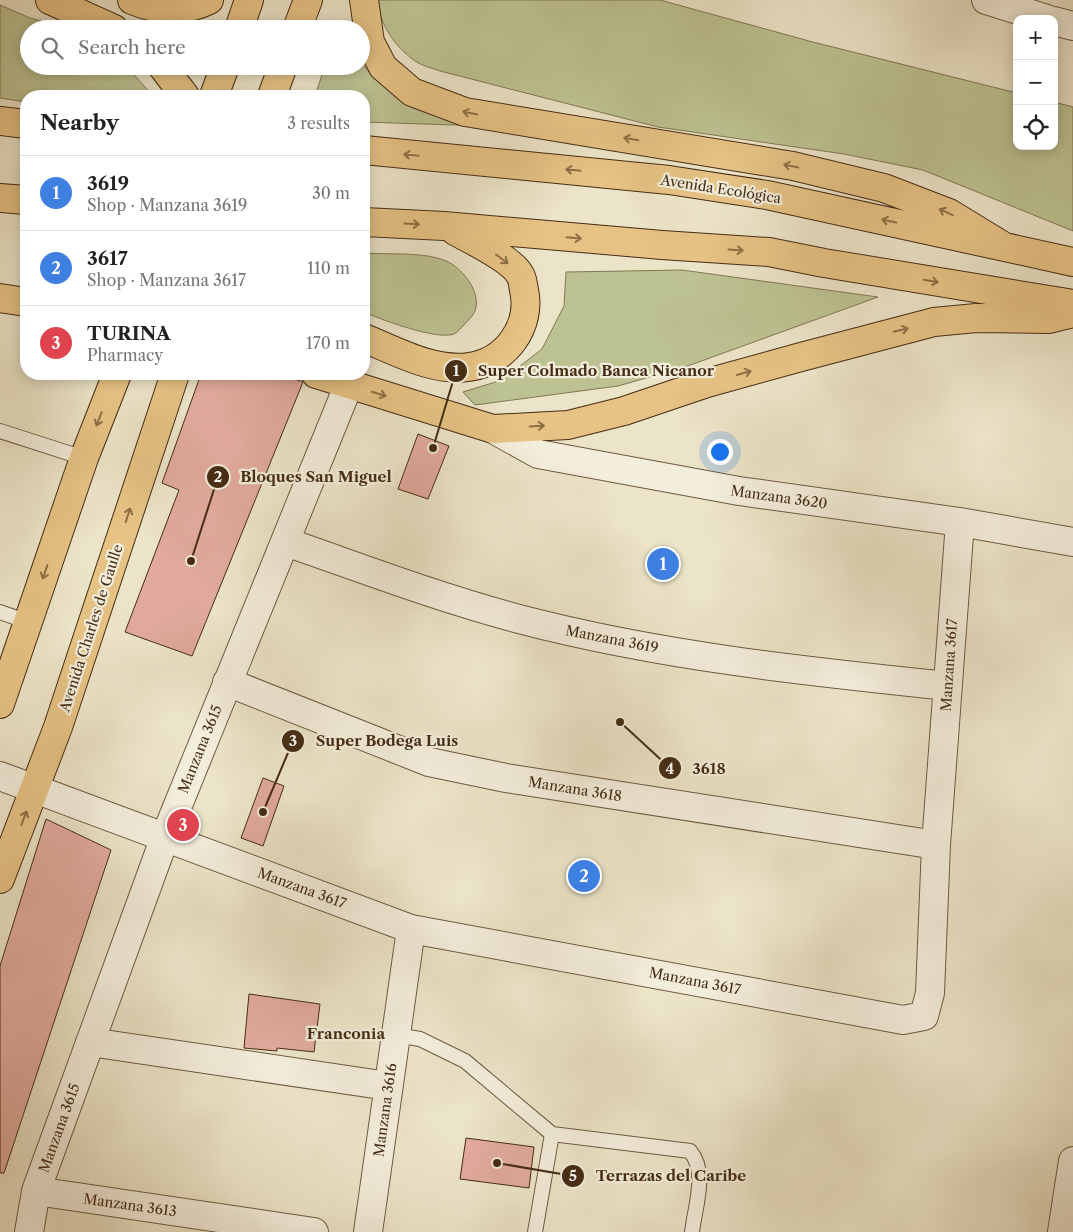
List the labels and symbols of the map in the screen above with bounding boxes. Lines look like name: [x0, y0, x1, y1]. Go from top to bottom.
one-way arrow: [463, 107, 479, 117]
one-way arrow: [623, 134, 639, 144]
one-way arrow: [404, 150, 420, 159]
one-way arrow: [784, 160, 800, 170]
one-way arrow: [565, 166, 581, 175]
street label: Avenida Ecológica: [658, 170, 783, 208]
one-way arrow: [939, 207, 954, 216]
one-way arrow: [881, 216, 897, 225]
one-way arrow: [404, 220, 420, 229]
one-way arrow: [566, 233, 582, 242]
one-way arrow: [728, 245, 744, 255]
one-way arrow: [495, 254, 509, 264]
one-way arrow: [923, 276, 939, 286]
one-way arrow: [892, 325, 908, 334]
callout: Super Colmado Banca Nicanor: [443, 356, 725, 386]
text: 1: [453, 361, 460, 380]
text: Super Colmado Banca Nicanor: [478, 361, 715, 380]
one-way arrow: [735, 367, 751, 377]
one-way arrow: [371, 389, 387, 399]
one-way arrow: [94, 411, 103, 426]
one-way arrow: [528, 422, 544, 431]
your location: [707, 439, 733, 465]
callout: Bloques San Miguel: [206, 462, 402, 492]
text: 2: [214, 467, 223, 486]
text: Bloques San Miguel: [240, 467, 392, 486]
street label: Manzana 3620: [730, 481, 829, 513]
one-way arrow: [124, 508, 133, 524]
street label: Avenida Charles de Gaulle: [55, 542, 127, 715]
pin: 1: [647, 545, 679, 583]
one-way arrow: [40, 564, 49, 580]
street label: Manzana 3617: [937, 618, 961, 712]
street label: Manzana 3619: [564, 621, 660, 657]
street label: Manzana 3615: [174, 702, 226, 796]
callout: Super Bodega Luis: [281, 726, 469, 756]
text: 3: [289, 731, 297, 750]
text: Super Bodega Luis: [316, 731, 458, 750]
callout: 3618: [658, 753, 736, 783]
text: 4: [666, 759, 675, 778]
text: 3618: [692, 759, 726, 778]
street label: Manzana 3618: [527, 773, 623, 805]
pin: 3: [167, 806, 199, 844]
one-way arrow: [20, 811, 29, 826]
pin: 2: [568, 857, 600, 895]
street label: Manzana 3617: [255, 864, 349, 912]
street label: Manzana 3617: [648, 963, 743, 999]
district label: Franconia: [307, 1024, 385, 1043]
street label: Manzana 3616: [370, 1062, 400, 1158]
street label: Manzana 3615: [34, 1081, 84, 1175]
callout: Terrazas del Caribe: [560, 1161, 756, 1191]
text: 5: [569, 1166, 577, 1185]
text: Terrazas del Caribe: [596, 1166, 746, 1185]
street label: Manzana 3613: [82, 1190, 178, 1220]

